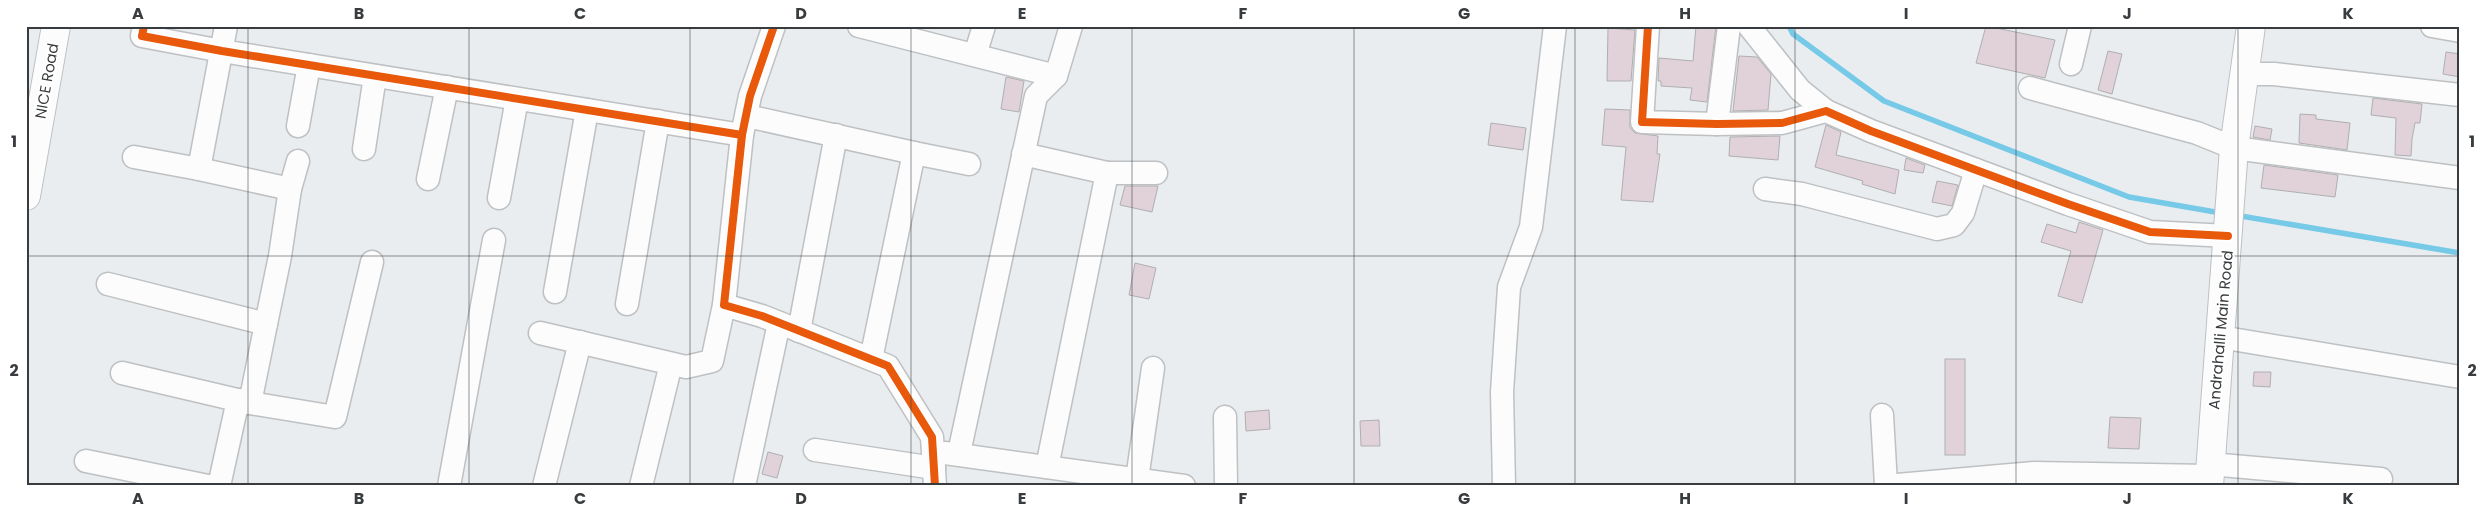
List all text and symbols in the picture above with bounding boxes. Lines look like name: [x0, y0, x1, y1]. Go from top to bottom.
text: A: [132, 2, 144, 25]
text: B: [354, 2, 364, 25]
text: C: [574, 2, 586, 25]
text: D: [795, 2, 807, 25]
text: E: [1018, 2, 1026, 25]
text: F: [1239, 2, 1248, 25]
text: G: [1458, 2, 1470, 25]
text: H: [1679, 2, 1691, 25]
text: I: [1904, 2, 1908, 25]
text: J: [2122, 2, 2132, 25]
text: K: [2342, 2, 2354, 25]
street label: NICE Road: [30, 41, 63, 120]
text: 1: [11, 130, 17, 153]
text: 1: [2469, 130, 2475, 153]
street label: Andrahalli Main Road: [2203, 249, 2238, 410]
text: 2: [9, 359, 19, 382]
text: 2: [2467, 359, 2477, 382]
text: A: [132, 487, 144, 510]
text: B: [354, 487, 364, 510]
text: C: [574, 487, 586, 510]
text: D: [795, 487, 807, 510]
text: E: [1018, 487, 1026, 510]
text: F: [1239, 487, 1248, 510]
text: G: [1458, 487, 1470, 510]
text: H: [1679, 487, 1691, 510]
text: I: [1904, 487, 1908, 510]
text: J: [2122, 487, 2132, 510]
text: K: [2342, 487, 2354, 510]

